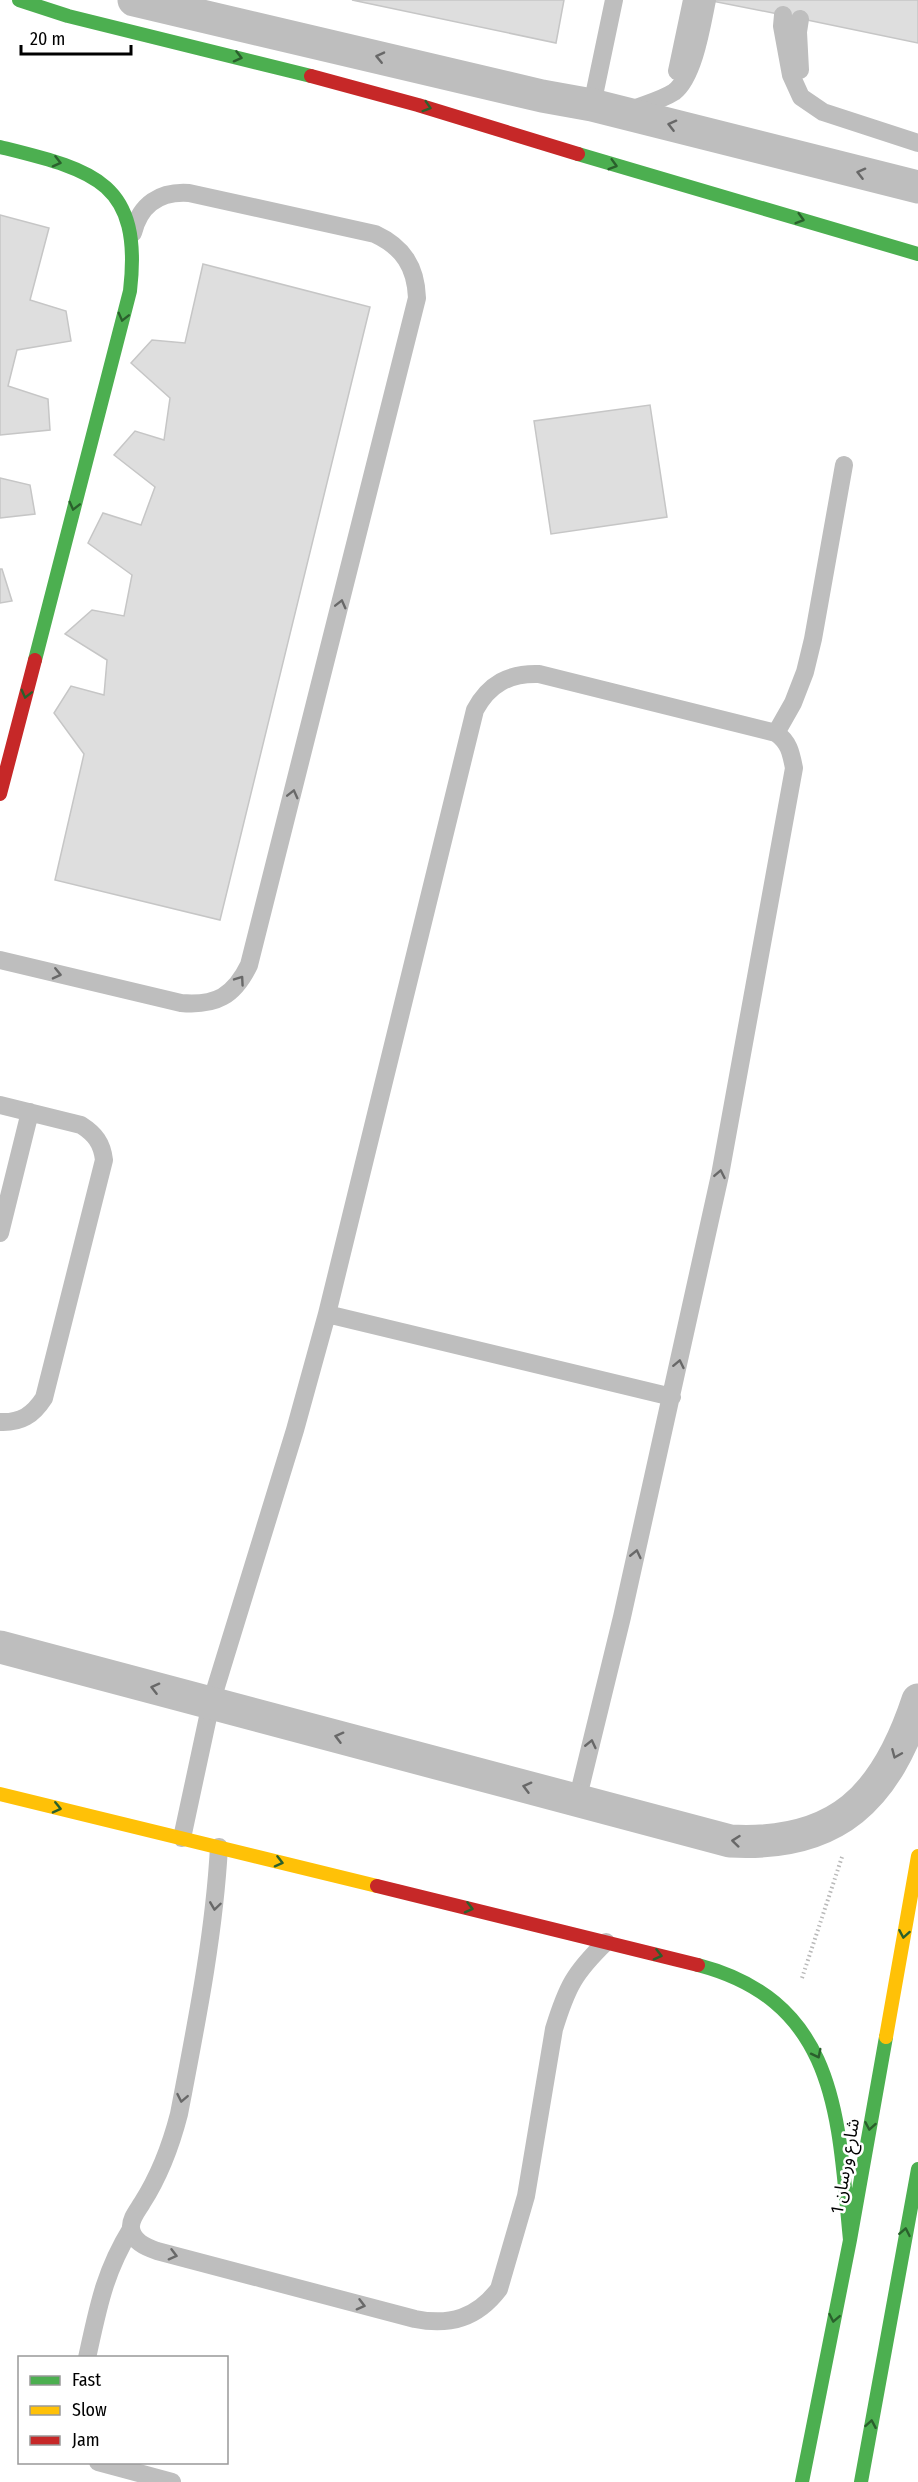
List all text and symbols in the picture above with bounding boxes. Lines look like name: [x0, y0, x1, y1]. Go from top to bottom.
scale bar: [21, 18, 130, 56]
text: 20 m: [30, 28, 65, 50]
one-way arrow: [233, 50, 243, 63]
one-way arrow: [375, 52, 385, 65]
one-way arrow: [421, 100, 432, 113]
one-way arrow: [667, 120, 677, 133]
one-way arrow: [52, 154, 62, 167]
one-way arrow: [607, 158, 618, 170]
one-way arrow: [856, 167, 866, 180]
one-way arrow: [795, 212, 805, 224]
one-way arrow: [118, 311, 130, 322]
one-way arrow: [69, 500, 82, 510]
one-way arrow: [333, 600, 346, 610]
one-way arrow: [20, 689, 33, 699]
one-way arrow: [285, 789, 298, 799]
one-way arrow: [52, 966, 62, 979]
one-way arrow: [233, 976, 244, 987]
one-way arrow: [713, 1169, 726, 1179]
one-way arrow: [672, 1359, 685, 1369]
one-way arrow: [629, 1550, 642, 1560]
one-way arrow: [150, 1683, 160, 1696]
one-way arrow: [334, 1731, 344, 1744]
one-way arrow: [583, 1739, 596, 1749]
one-way arrow: [892, 1748, 904, 1759]
one-way arrow: [522, 1782, 532, 1795]
one-way arrow: [52, 1801, 62, 1814]
one-way arrow: [732, 1835, 741, 1848]
one-way arrow: [274, 1855, 284, 1868]
one-way arrow: [210, 1901, 222, 1910]
one-way arrow: [464, 1901, 474, 1914]
one-way arrow: [898, 1929, 911, 1939]
one-way arrow: [653, 1947, 663, 1960]
one-way arrow: [809, 2048, 821, 2059]
one-way arrow: [176, 2093, 189, 2103]
street label: شارع ورسان 1: [826, 2117, 867, 2216]
one-way arrow: [864, 2121, 877, 2131]
one-way arrow: [898, 2228, 911, 2238]
one-way arrow: [167, 2248, 178, 2260]
one-way arrow: [356, 2297, 366, 2310]
one-way arrow: [828, 2312, 841, 2322]
legend: [18, 2356, 228, 2464]
text: Fast: [72, 2369, 101, 2391]
text: Slow: [72, 2399, 107, 2421]
one-way arrow: [865, 2420, 877, 2429]
text: Jam: [72, 2429, 100, 2451]

